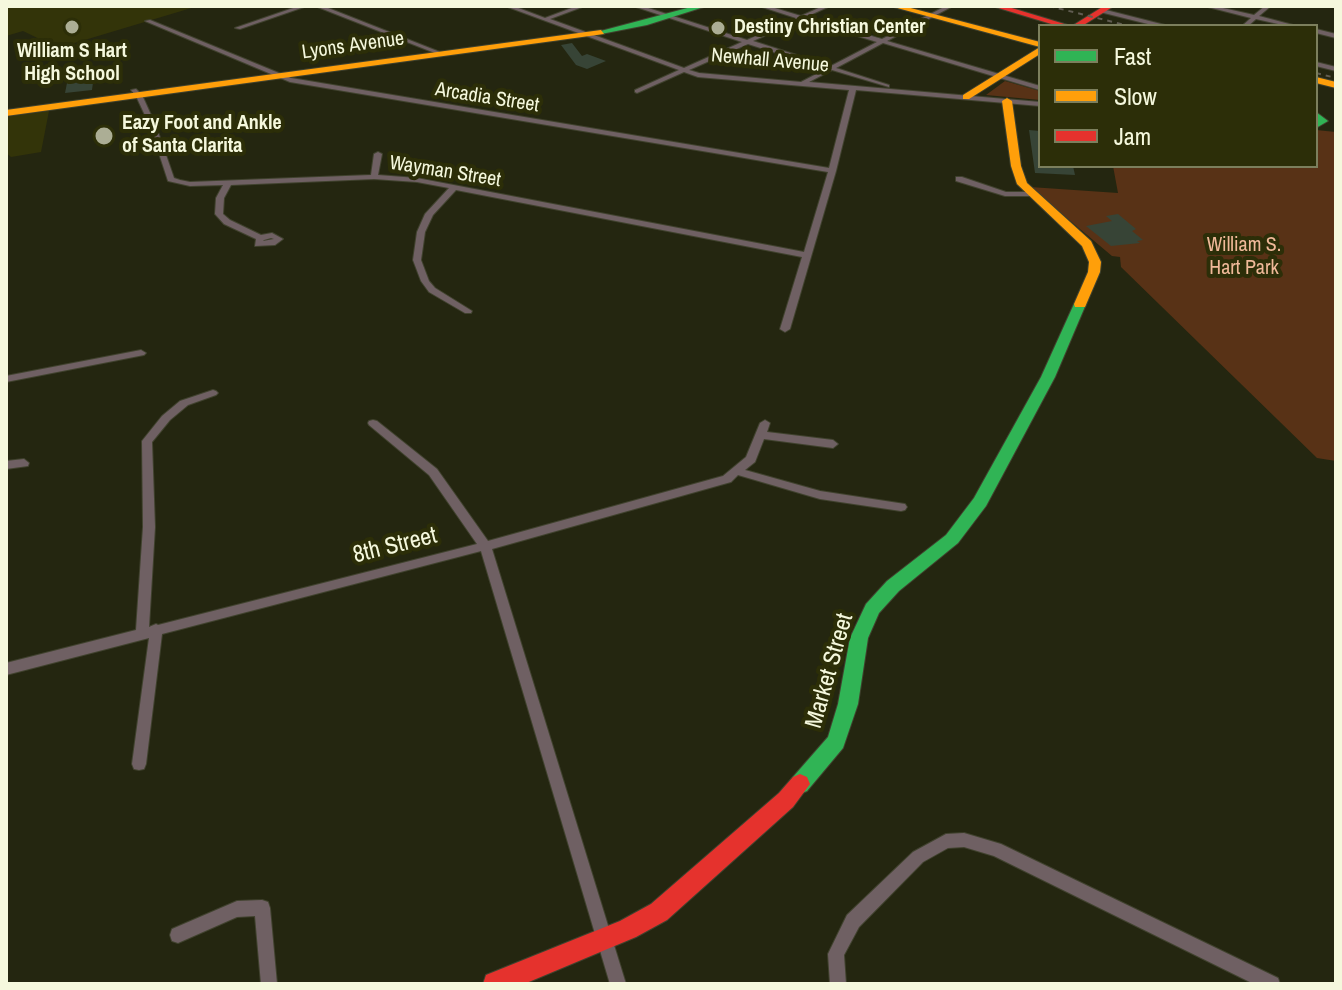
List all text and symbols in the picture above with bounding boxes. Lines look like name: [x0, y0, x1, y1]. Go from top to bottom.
place label: Destiny Christian Center: [734, 16, 925, 40]
marker: William S Hart High School: [63, 18, 81, 36]
marker: Destiny Christian Center: [709, 19, 727, 37]
legend: [1038, 24, 1318, 168]
street label: Lyons Avenue: [300, 27, 406, 65]
place label: William S Hart High School: [17, 40, 127, 87]
text: Fast: [1114, 40, 1151, 72]
street label: Newhall Avenue: [710, 44, 830, 78]
street label: Arcadia Street: [433, 78, 541, 118]
text: Slow: [1114, 80, 1157, 112]
place label: Eazy Foot and Ankle of Santa Clarita: [122, 112, 282, 159]
text: Jam: [1114, 120, 1151, 152]
marker: Eazy Foot and Ankle of Santa Clarita: [93, 125, 115, 147]
street label: Wayman Street: [388, 151, 502, 193]
park label: William S. Hart Park: [1207, 234, 1281, 281]
street label: 8th Street: [350, 522, 440, 570]
street label: Market Street: [800, 610, 860, 732]

